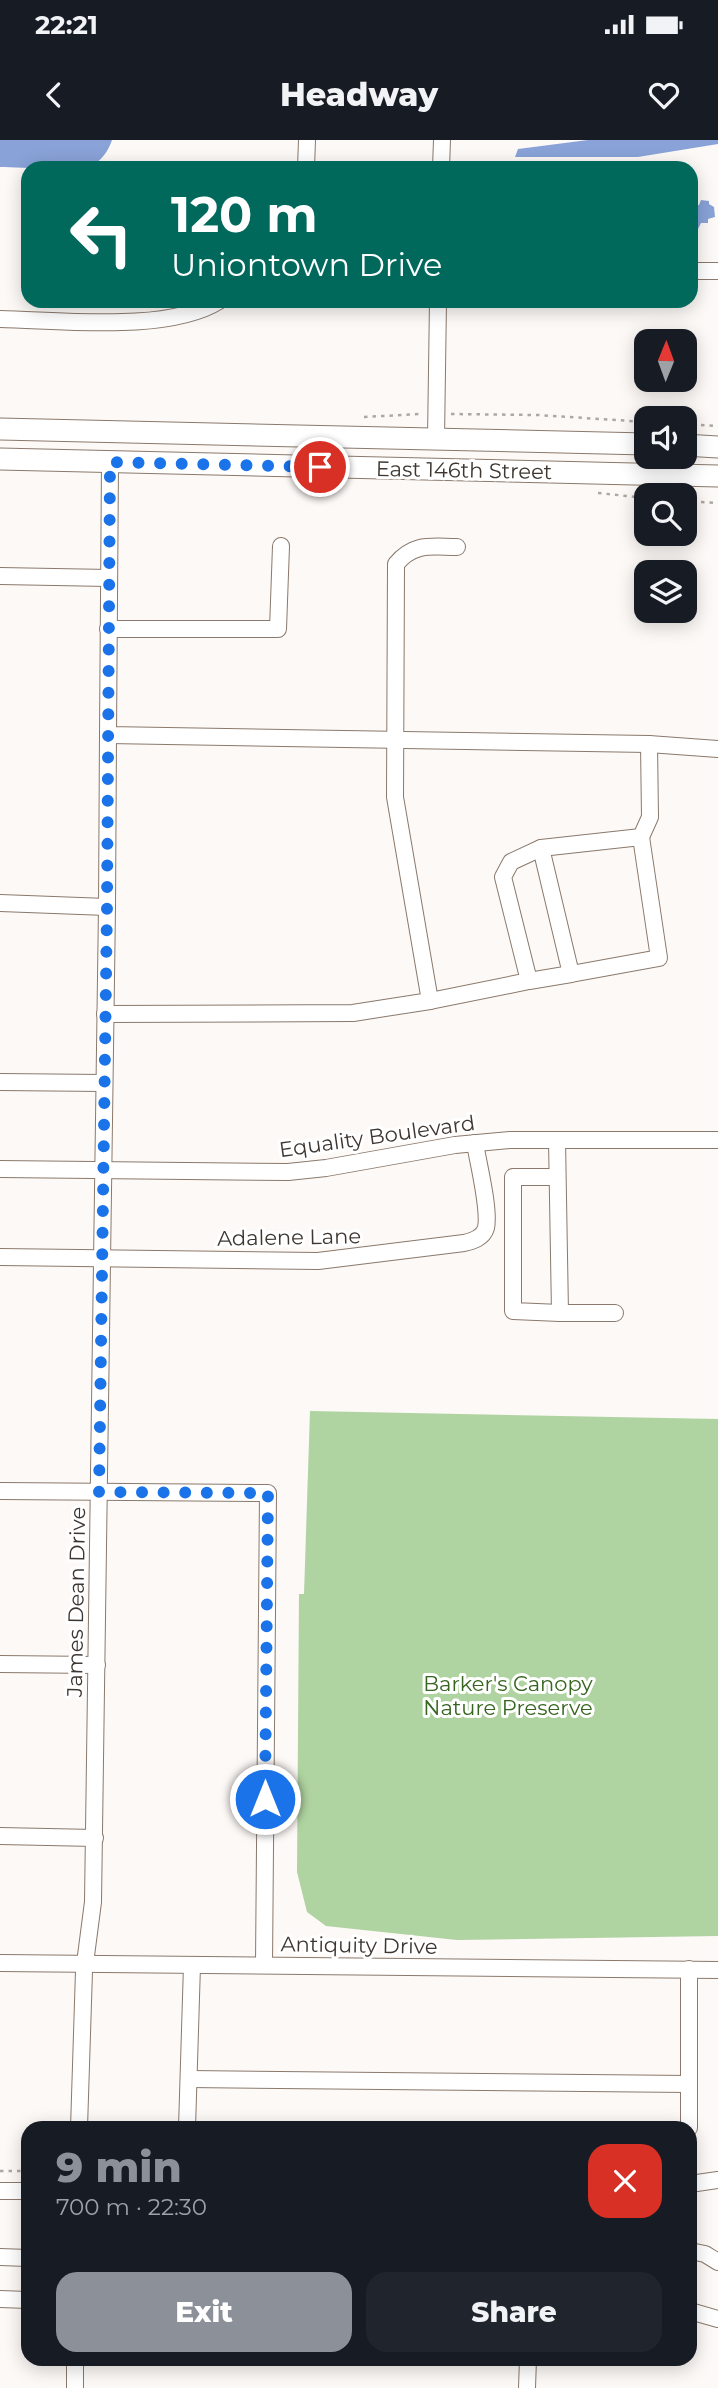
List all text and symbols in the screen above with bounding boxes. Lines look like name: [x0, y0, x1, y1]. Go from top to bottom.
text: 22:21: [35, 9, 98, 41]
text: Headway: [280, 75, 438, 114]
icon: back: [35, 76, 73, 114]
icon: heart: [645, 76, 683, 114]
text: 120 m: [171, 185, 318, 244]
icon: left: [56, 189, 147, 280]
text: Uniontown Drive: [171, 245, 442, 284]
north arrow: [634, 329, 696, 392]
map controls: [634, 329, 697, 623]
button: sound: [634, 406, 697, 469]
pin: [290, 437, 350, 497]
icon: arrive: [301, 448, 339, 486]
street label: East 146th Street: [376, 456, 552, 484]
button: search: [634, 483, 697, 546]
button: layers: [634, 560, 697, 623]
street label: Equality Boulevard: [278, 1110, 476, 1162]
street label: Adalene Lane: [217, 1223, 361, 1251]
street label: James Dean Drive: [62, 1507, 90, 1698]
park label: Barker's Canopy Nature Preserve: [423, 1671, 593, 1720]
position arrow: [228, 1762, 302, 1836]
street label: Antiquity Drive: [280, 1931, 438, 1959]
text: 9 min: [56, 2141, 182, 2193]
button: close: [588, 2144, 662, 2218]
text: 700 m · 22:30: [56, 2193, 207, 2221]
button: Exit: [56, 2272, 352, 2352]
button: Share: [366, 2272, 662, 2352]

